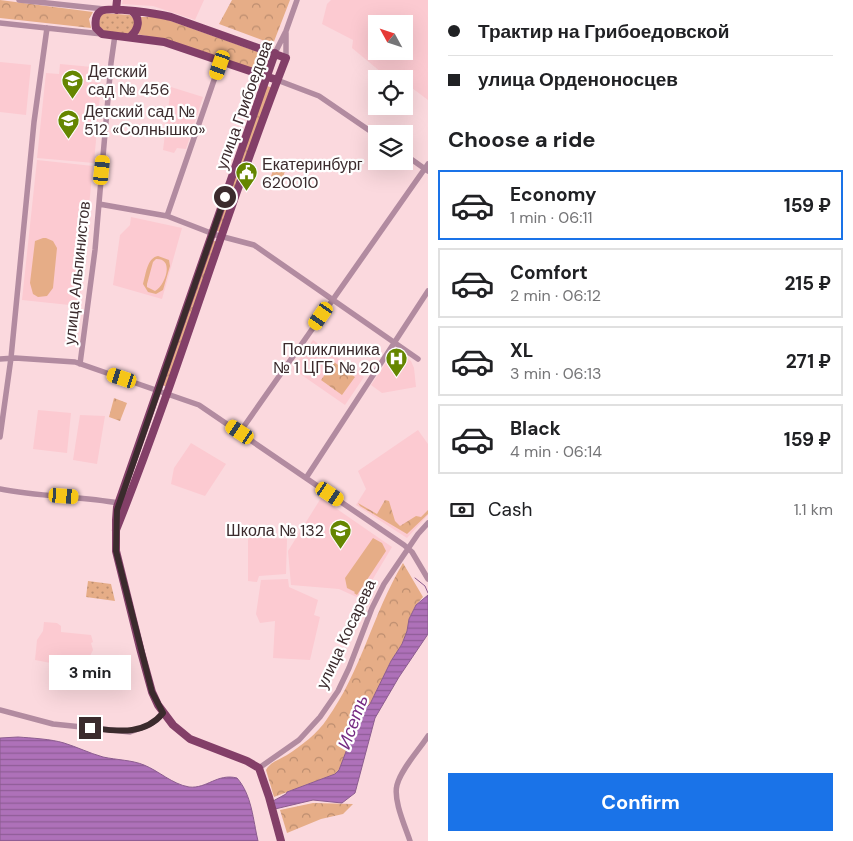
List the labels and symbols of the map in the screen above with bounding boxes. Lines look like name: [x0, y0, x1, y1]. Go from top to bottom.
north arrow: [368, 15, 412, 60]
street label: улица Грибоедова: [211, 37, 277, 172]
car: [208, 48, 231, 82]
place label: Детский сад № 456: [88, 61, 169, 100]
school or university icon: Детский сад № 456: [60, 68, 84, 99]
place label: Детский сад № 512 «Солнышко»: [84, 101, 205, 140]
school or university icon: Детский сад № 512 «Солнышко»: [56, 108, 80, 139]
car: [92, 154, 111, 186]
place label: Екатеринбург 620010: [262, 154, 363, 193]
public building icon: Екатеринбург 620010: [234, 161, 258, 192]
route start: [214, 186, 236, 208]
street label: улица Альпинистов: [59, 200, 95, 346]
car: [306, 299, 335, 333]
place label: Поликлиника № 1 ЦГБ № 20: [273, 339, 380, 378]
hospital icon: Поликлиника № 1 ЦГБ № 20: [384, 346, 408, 377]
car: [105, 366, 138, 390]
car: [223, 417, 256, 447]
car: [313, 479, 346, 509]
car: [48, 487, 79, 505]
school or university icon: Школа № 132: [328, 518, 352, 549]
place label: Школа № 132: [226, 520, 324, 541]
street label: улица Косарева: [311, 576, 381, 692]
callout: 3 min: [49, 656, 131, 690]
water label: Исеть: [332, 692, 374, 752]
route end: [79, 717, 101, 739]

